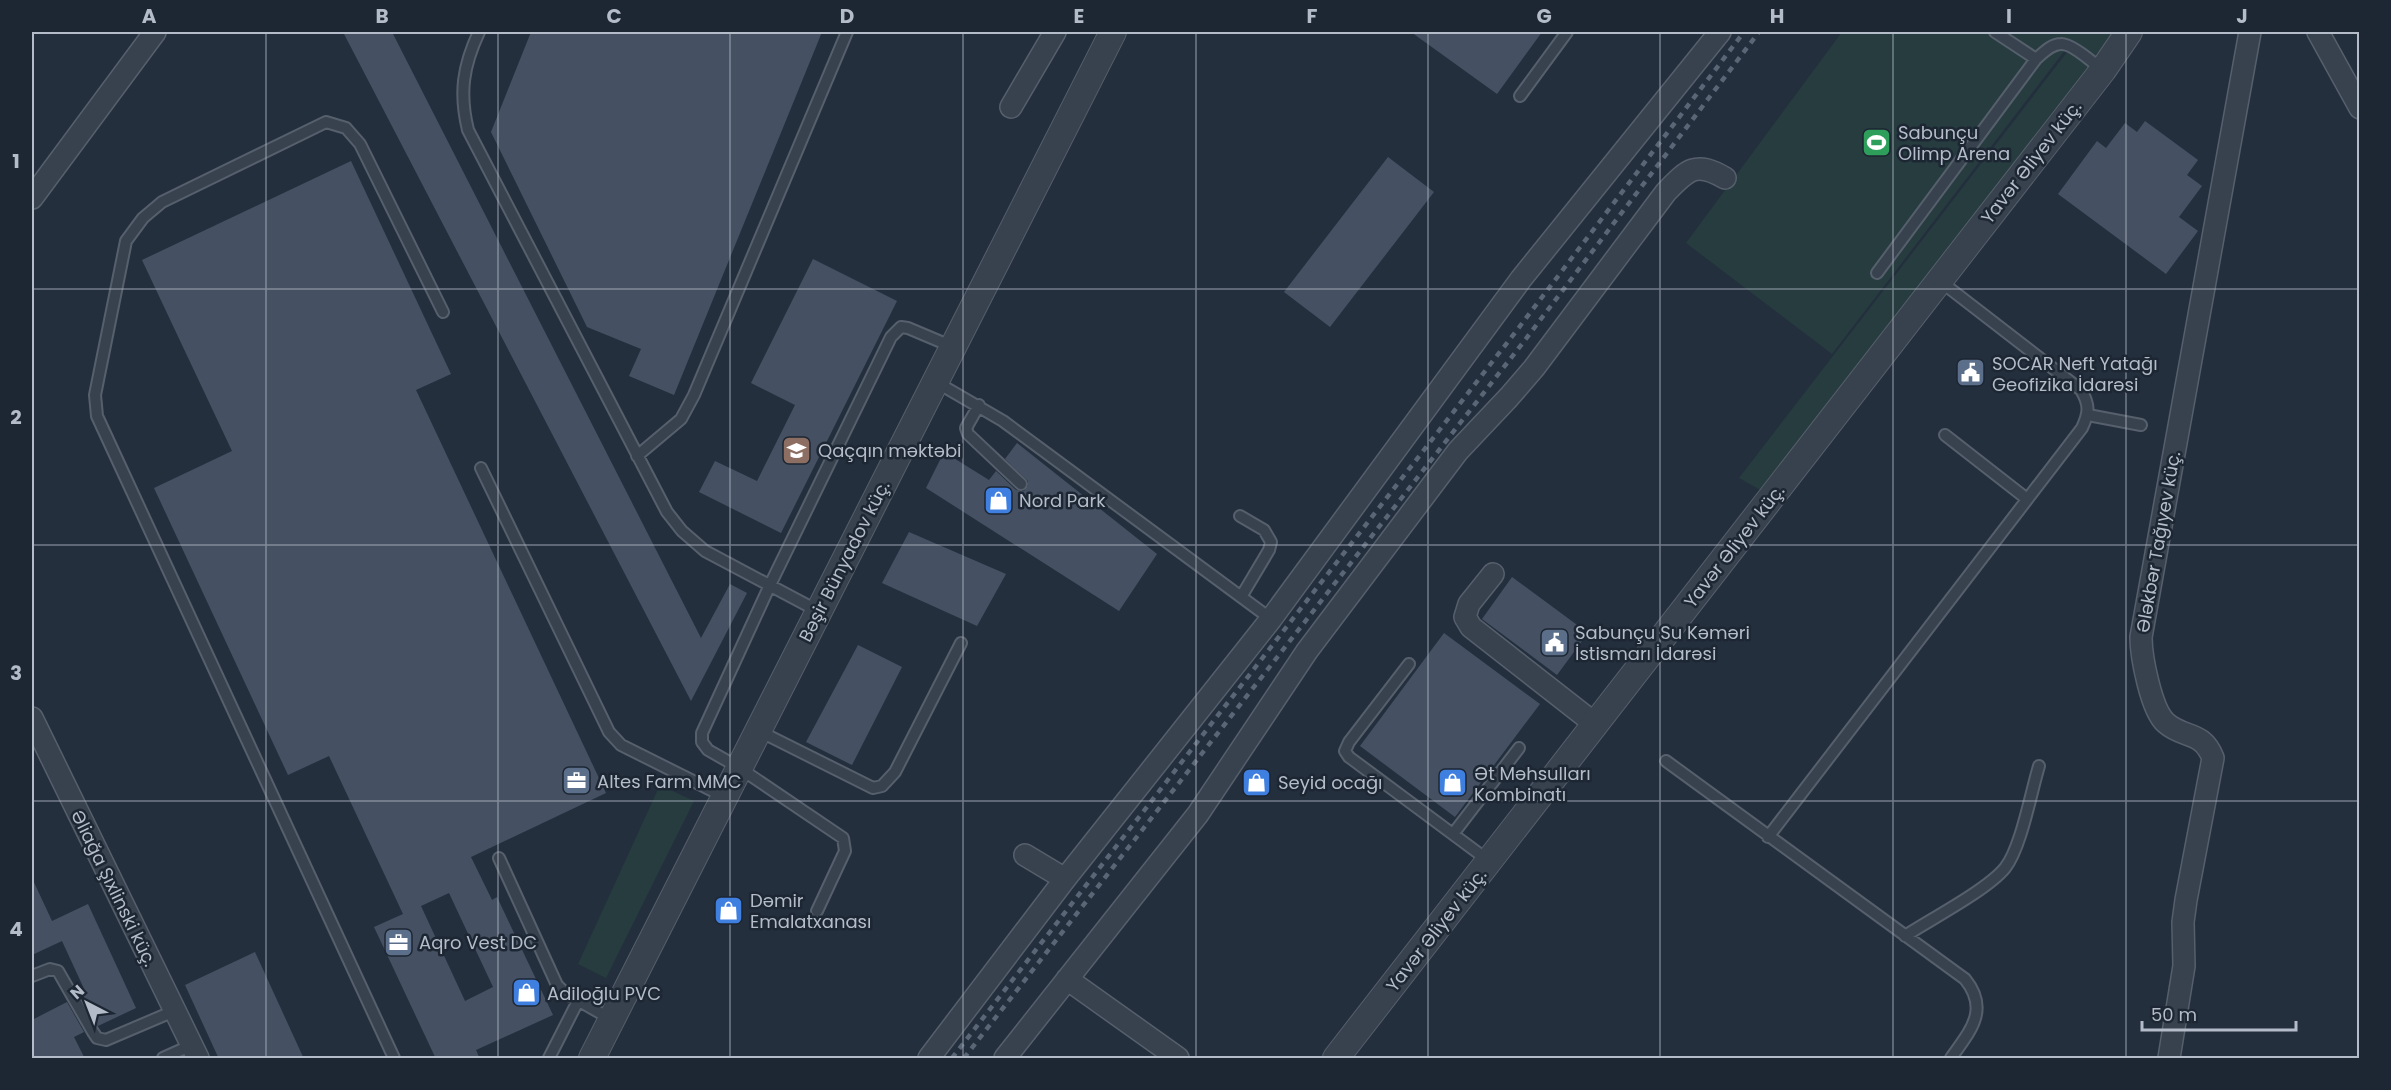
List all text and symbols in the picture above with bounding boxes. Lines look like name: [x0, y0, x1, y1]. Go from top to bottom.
text: A: [142, 2, 157, 30]
text: B: [375, 2, 389, 30]
text: C: [606, 2, 622, 30]
text: D: [840, 2, 854, 30]
text: E: [1074, 2, 1084, 30]
text: F: [1307, 2, 1318, 30]
text: G: [1536, 2, 1552, 30]
text: H: [1770, 2, 1784, 30]
text: I: [2006, 2, 2012, 30]
text: J: [2236, 2, 2248, 30]
street label: Yavər Əliyev küç.: [1975, 95, 2087, 229]
place label: Sabunçu Olimp Arena: [1898, 120, 2010, 166]
sports icon: Sabunçu Olimp Arena: [1861, 126, 1893, 158]
text: 1: [12, 147, 20, 175]
place label: SOCAR Neft Yatağı Geofizika İdarəsi: [1992, 351, 2158, 397]
public building icon: SOCAR Neft Yatağı Geofizika İdarəsi: [1955, 357, 1987, 389]
text: 2: [10, 403, 22, 431]
school or university icon: Qaçqın məktəbi: [781, 434, 813, 466]
place label: Qaçqın məktəbi: [818, 438, 961, 463]
street label: Ələkbər Tağıyev küç.: [2130, 449, 2186, 635]
street label: Bəşir Bünyadov küç.: [792, 476, 896, 646]
street label: Yavər Əliyev küç.: [1678, 479, 1790, 613]
shop icon: Nord Park: [982, 484, 1014, 516]
place label: Nord Park: [1019, 488, 1106, 513]
place label: Sabunçu Su Kəməri İstismarı İdarəsi: [1575, 620, 1750, 666]
public building icon: Sabunçu Su Kəməri İstismarı İdarəsi: [1538, 626, 1570, 658]
text: 3: [10, 659, 22, 687]
place label: Ət Məhsulları Kombinatı: [1474, 761, 1591, 807]
office icon: Altes Farm MMC: [560, 765, 592, 797]
shop icon: Seyid ocağı: [1241, 766, 1273, 798]
shop icon: Ət Məhsulları Kombinatı: [1437, 767, 1469, 799]
place label: Altes Farm MMC: [597, 769, 742, 794]
place label: Seyid ocağı: [1278, 770, 1382, 795]
street label: Əliağa Şıxlinski küç.: [65, 805, 163, 971]
street label: Yavər Əliyev küç.: [1380, 863, 1492, 997]
place label: Dəmir Emalatxanası: [750, 888, 871, 934]
shop icon: Dəmir Emalatxanası: [713, 894, 745, 926]
text: 4: [9, 915, 23, 943]
office icon: Aqro Vest DC: [382, 926, 414, 958]
place label: Aqro Vest DC: [419, 930, 537, 955]
north arrow: [57, 973, 117, 1033]
shop icon: Adiloğlu PVC: [510, 977, 542, 1009]
text: N: [65, 980, 89, 1005]
place label: Adiloğlu PVC: [547, 981, 661, 1006]
scale bar: [2142, 994, 2296, 1032]
text: 50 m: [2151, 1002, 2197, 1027]

